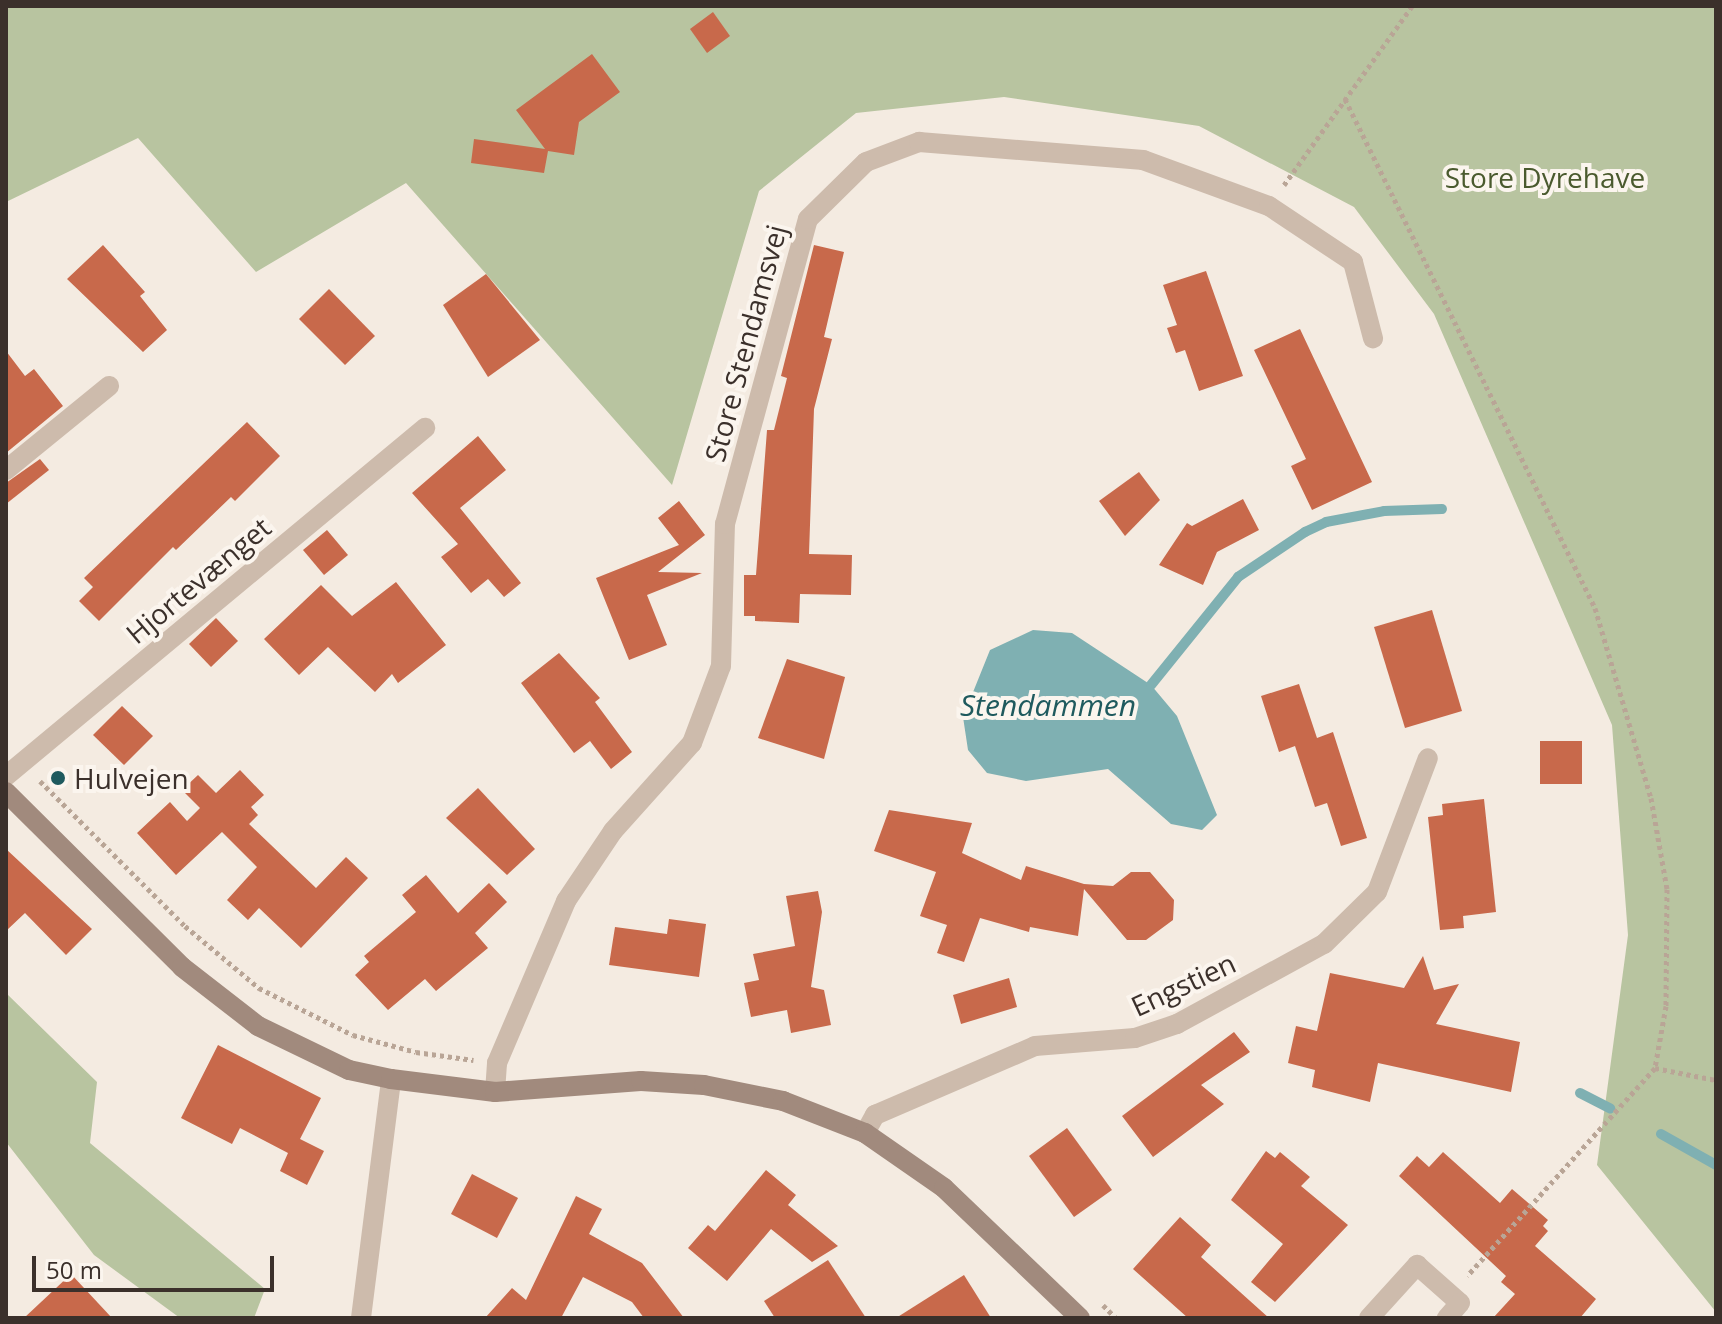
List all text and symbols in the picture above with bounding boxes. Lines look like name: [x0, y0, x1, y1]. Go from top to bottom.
park label: Store Dyrehave: [1445, 160, 1645, 194]
street label: Store Stendamsvej: [697, 221, 793, 465]
street label: Hjortevænget: [119, 510, 277, 650]
water label: Stendammen: [960, 687, 1136, 723]
place label: Hulvejen: [74, 761, 189, 795]
marker: Hulvejen: [49, 769, 67, 787]
street label: Engstien: [1125, 945, 1241, 1023]
scale bar: [36, 1240, 278, 1290]
text: 50 m: [46, 1253, 102, 1286]

